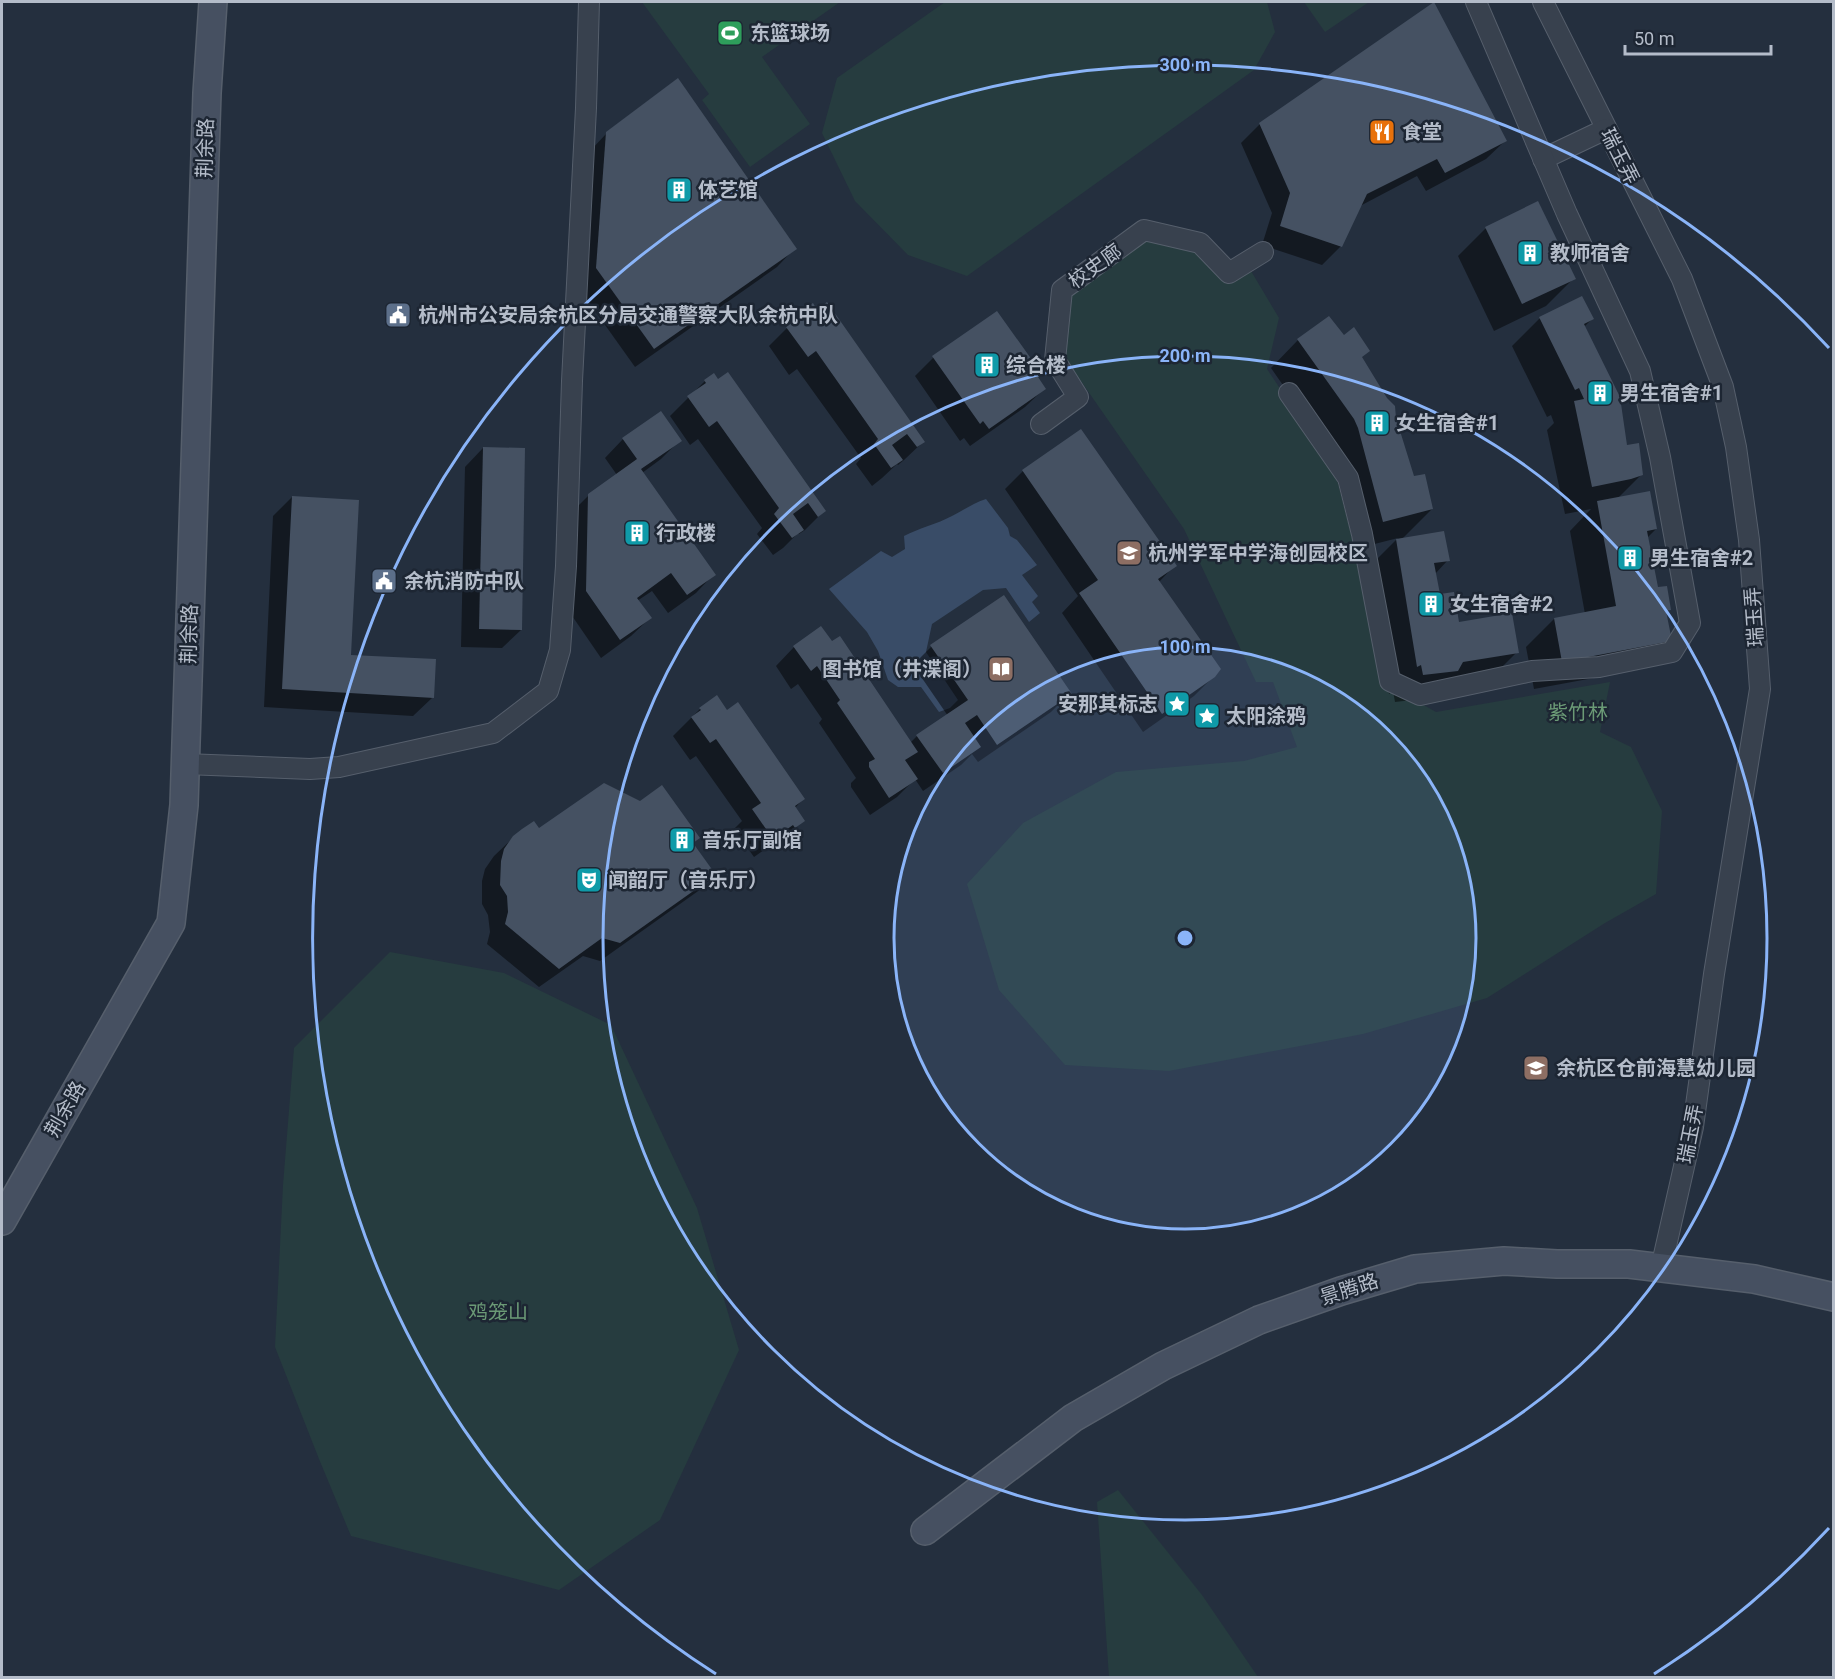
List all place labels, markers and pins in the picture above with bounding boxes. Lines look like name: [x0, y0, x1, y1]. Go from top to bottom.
sports icon: 东篮球场: [715, 18, 745, 48]
place label: 东篮球场: [750, 21, 830, 45]
restaurant icon: 食堂: [1367, 117, 1397, 147]
place label: 食堂: [1402, 120, 1442, 144]
building icon: 体艺馆: [664, 175, 694, 205]
place label: 体艺馆: [698, 178, 758, 202]
building icon: 教师宿舍: [1515, 238, 1545, 268]
place label: 教师宿舍: [1550, 241, 1630, 265]
public building icon: 杭州市公安局余杭区分局交通警察大队余杭中队: [383, 300, 413, 330]
place label: 杭州市公安局余杭区分局交通警察大队余杭中队: [418, 303, 838, 327]
building icon: 综合楼: [972, 350, 1002, 380]
place label: 综合楼: [1006, 353, 1066, 377]
building icon: 男生宿舍#1: [1585, 378, 1615, 408]
place label: 男生宿舍#1: [1620, 381, 1723, 405]
building icon: 女生宿舍#1: [1362, 408, 1392, 438]
place label: 女生宿舍#1: [1396, 411, 1499, 435]
building icon: 行政楼: [622, 518, 652, 548]
place label: 行政楼: [656, 521, 716, 545]
school or university icon: 杭州学军中学海创园校区: [1114, 538, 1144, 568]
place label: 杭州学军中学海创园校区: [1148, 541, 1368, 565]
building icon: 男生宿舍#2: [1615, 543, 1645, 573]
place label: 男生宿舍#2: [1650, 546, 1753, 570]
public building icon: 余杭消防中队: [369, 566, 399, 596]
place label: 余杭消防中队: [404, 569, 524, 593]
building icon: 女生宿舍#2: [1416, 589, 1446, 619]
place label: 女生宿舍#2: [1450, 592, 1553, 616]
library icon: 图书馆（井渫阁）: [986, 654, 1016, 684]
place label: 图书馆（井渫阁）: [822, 657, 982, 681]
place icon: 安那其标志: [1162, 689, 1192, 719]
place label: 安那其标志: [1058, 692, 1158, 716]
place icon: 太阳涂鸦: [1192, 701, 1222, 731]
place label: 太阳涂鸦: [1226, 704, 1306, 728]
building icon: 音乐厅副馆: [667, 825, 697, 855]
place label: 音乐厅副馆: [702, 828, 802, 852]
theatre icon: 闻韶厅（音乐厅）: [574, 865, 604, 895]
place label: 闻韶厅（音乐厅）: [608, 868, 768, 892]
centre of rings: [1175, 928, 1195, 948]
school or university icon: 余杭区仓前海慧幼儿园: [1521, 1053, 1551, 1083]
place label: 余杭区仓前海慧幼儿园: [1556, 1056, 1756, 1080]

